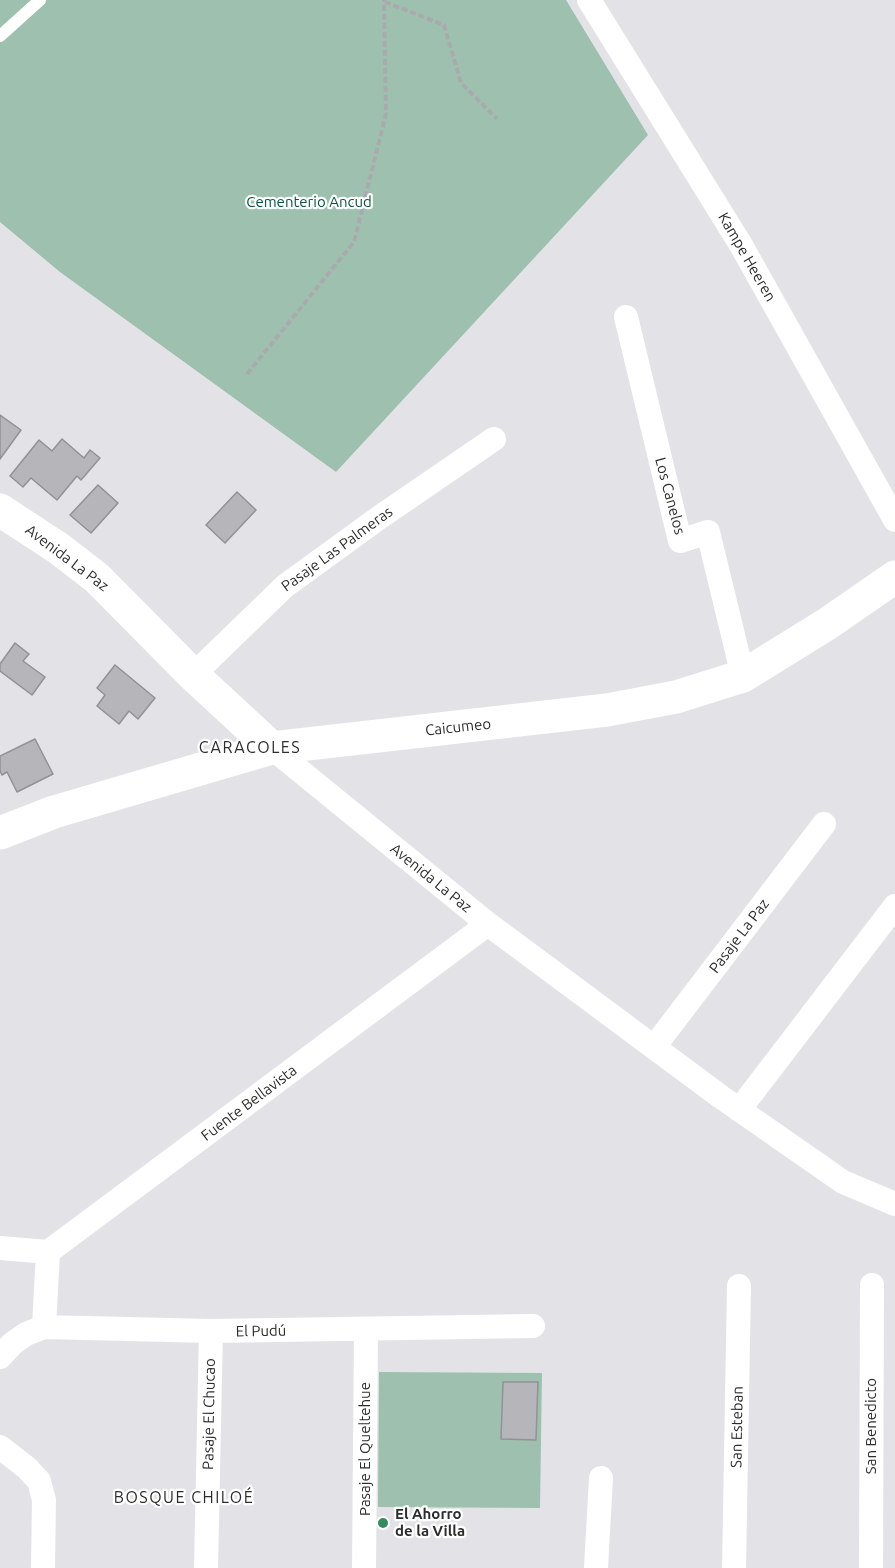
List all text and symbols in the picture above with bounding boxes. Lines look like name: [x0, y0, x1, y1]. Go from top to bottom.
park label: Cementerio Ancud: [246, 193, 372, 211]
street label: Kampe Heeren: [714, 209, 780, 305]
street label: Los Canelos: [651, 455, 689, 537]
street label: Pasaje Las Palmeras: [278, 503, 396, 595]
street label: Avenida La Paz: [22, 521, 112, 595]
street label: Caicumeo: [424, 715, 492, 739]
district label: CARACOLES: [199, 738, 301, 758]
street label: Avenida La Paz: [387, 840, 475, 916]
street label: Pasaje La Paz: [705, 895, 773, 977]
street label: Fuente Bellavista: [198, 1061, 300, 1145]
street label: El Pudú: [236, 1322, 286, 1340]
street label: Pasaje El Chucao: [199, 1358, 219, 1470]
street label: San Benedicto: [862, 1378, 880, 1474]
street label: Pasaje El Queltehue: [356, 1382, 374, 1516]
street label: San Esteban: [727, 1386, 747, 1468]
district label: BOSQUE CHILOÉ: [114, 1488, 254, 1508]
place label: El Ahorro de la Villa: [395, 1505, 465, 1540]
marker: El Ahorro de la Villa: [376, 1516, 390, 1530]

